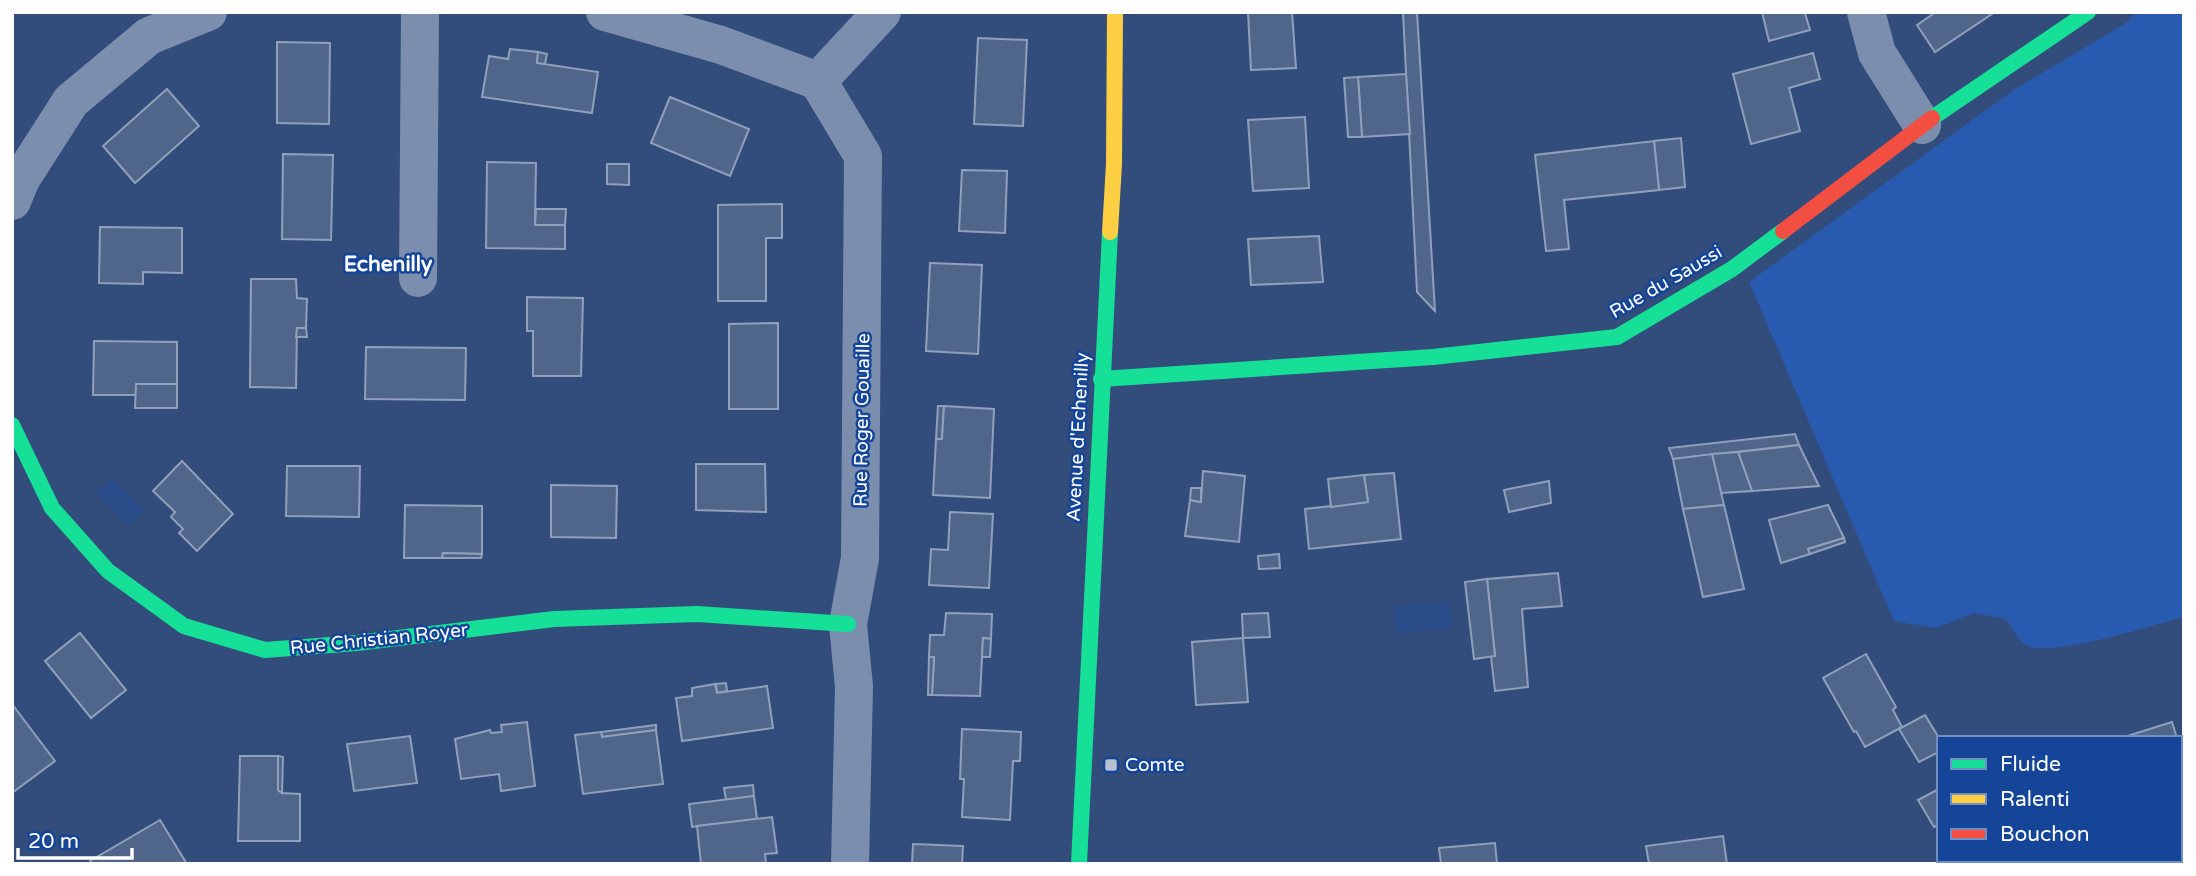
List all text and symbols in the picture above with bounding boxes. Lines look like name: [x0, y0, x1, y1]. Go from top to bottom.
street label: Rue du Saussi: [1606, 241, 1726, 323]
district label: Echenilly: [344, 252, 433, 277]
street label: Rue Roger Gouaille: [849, 333, 875, 507]
street label: Avenue d'Echenilly: [1063, 352, 1093, 522]
street label: Rue Christian Royer: [289, 619, 470, 659]
legend: [1937, 736, 2182, 862]
text: Fluide: [2000, 752, 2061, 777]
place label: Comte: [1125, 754, 1185, 776]
marker: Comte: [1103, 757, 1119, 773]
text: Ralenti: [2000, 787, 2070, 812]
scale bar: [18, 816, 131, 860]
text: Bouchon: [2000, 822, 2090, 847]
text: 20 m: [28, 829, 79, 854]

